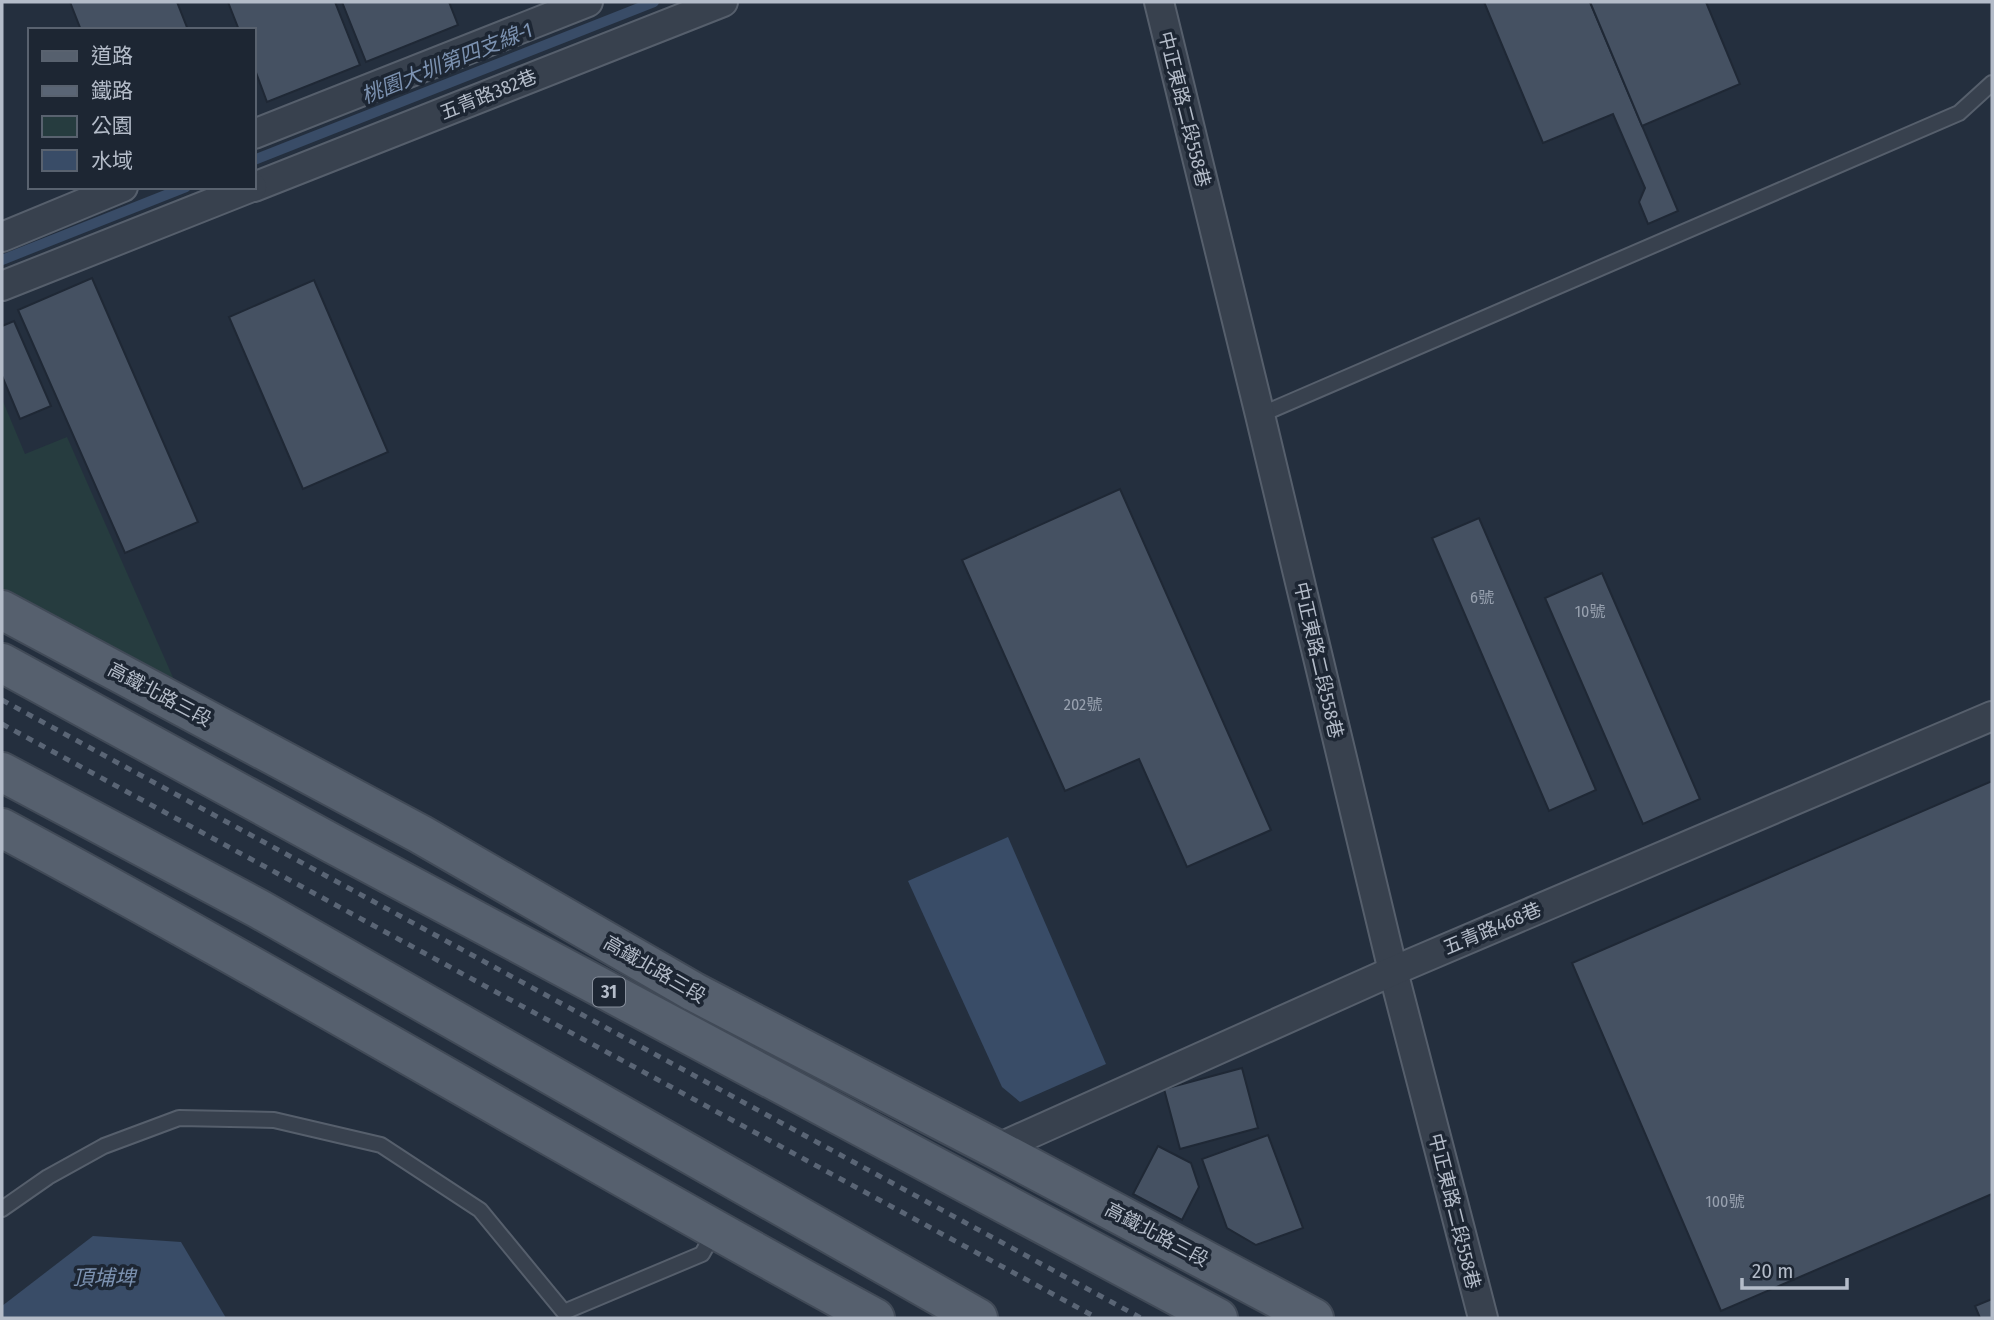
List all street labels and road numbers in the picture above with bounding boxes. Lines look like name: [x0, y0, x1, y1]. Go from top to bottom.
street label: 中正東路二段558巷: [1154, 29, 1215, 189]
street label: 五青路382巷: [436, 65, 540, 124]
street label: 中正東路二段558巷: [1289, 580, 1348, 741]
street label: 高鐵北路三段: [104, 658, 215, 731]
street label: 五青路468巷: [1440, 898, 1545, 959]
street label: 高鐵北路三段: [600, 931, 710, 1008]
road number: 31: [593, 978, 625, 1007]
street label: 中正東路二段558巷: [1424, 1131, 1485, 1291]
street label: 高鐵北路三段: [1101, 1198, 1212, 1271]

